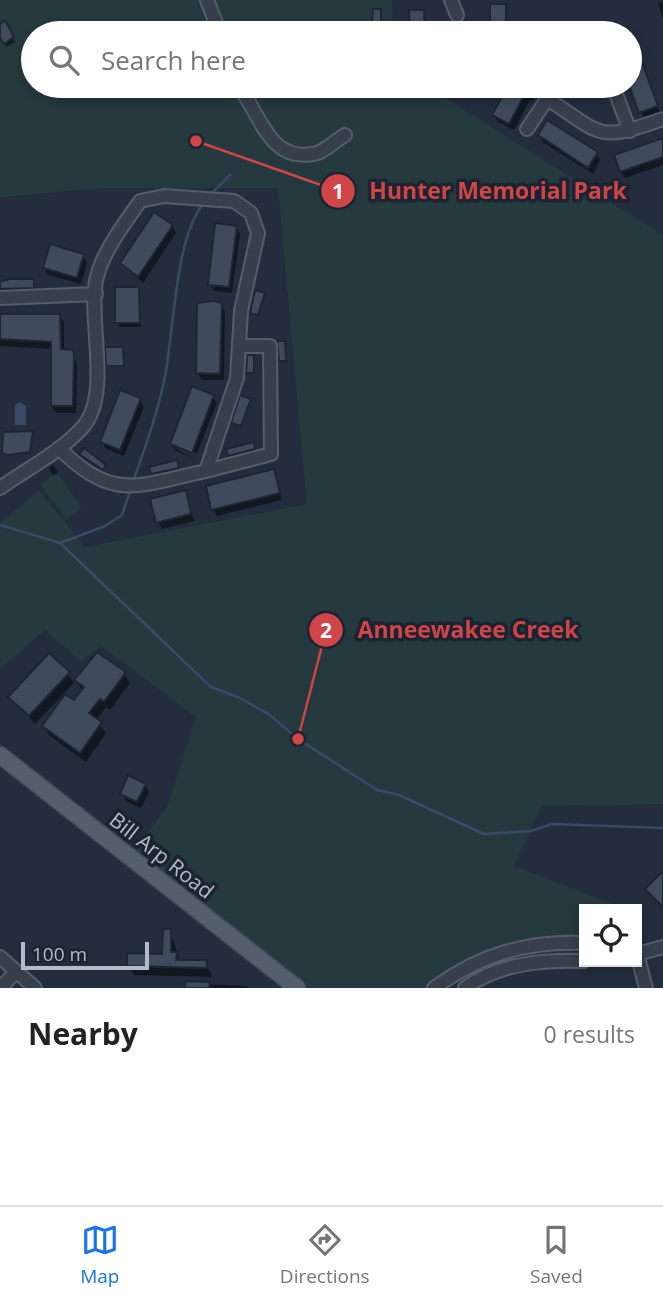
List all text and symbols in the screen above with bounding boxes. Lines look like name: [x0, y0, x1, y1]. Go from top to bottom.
search box: [21, 21, 642, 98]
icon: search: [45, 41, 83, 79]
text: Search here: [101, 42, 246, 78]
callout: Hunter Memorial Park: [320, 169, 641, 213]
text: Hunter Memorial Park: [369, 174, 627, 206]
text: 1: [332, 177, 344, 205]
callout: Anneewakee Creek: [309, 608, 593, 652]
text: Anneewakee Creek: [358, 613, 579, 645]
text: 2: [320, 616, 332, 644]
street label: Bill Arp Road: [104, 805, 220, 905]
map controls: [579, 904, 642, 967]
button: locate: [579, 904, 642, 967]
scale bar: [21, 939, 149, 971]
text: 100 m: [32, 941, 87, 967]
text: Nearby: [28, 1013, 138, 1054]
text: 0 results: [544, 1018, 635, 1050]
tab: Map: [80, 1221, 119, 1289]
tab: Directions: [280, 1221, 370, 1289]
tab: Saved: [530, 1221, 583, 1289]

